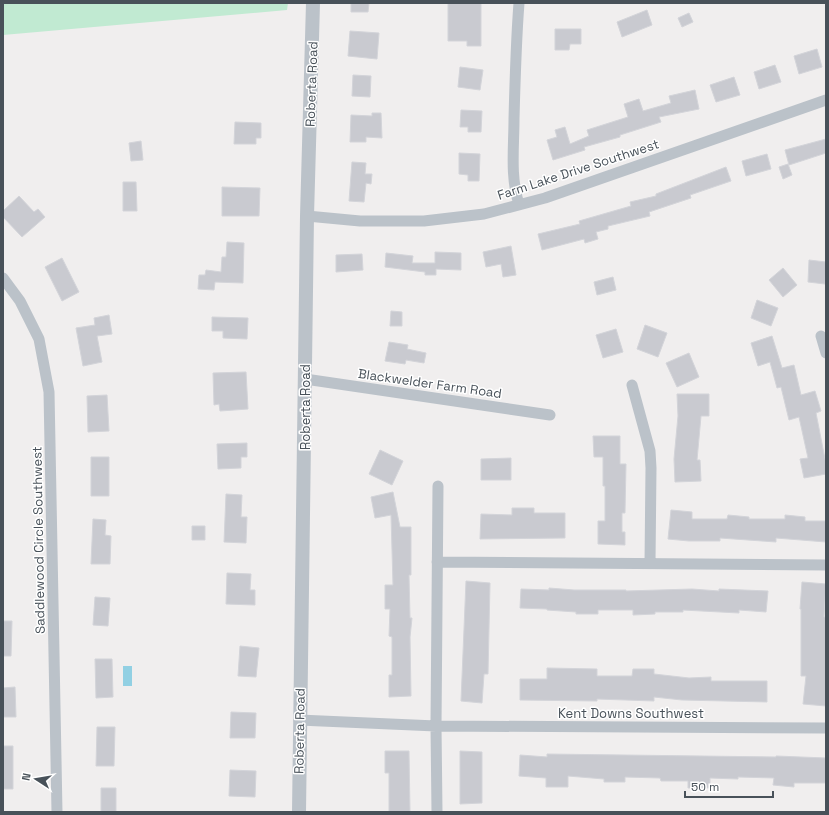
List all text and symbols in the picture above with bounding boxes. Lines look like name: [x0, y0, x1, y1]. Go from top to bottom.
street label: Roberta Road: [302, 41, 321, 127]
street label: Farm Lake Drive Southwest: [495, 135, 661, 204]
street label: Roberta Road: [297, 364, 314, 450]
street label: Blackwelder Farm Road: [357, 365, 503, 402]
street label: Saddlewood Circle Southwest: [28, 446, 49, 634]
street label: Roberta Road: [290, 688, 309, 774]
street label: Kent Downs Southwest: [558, 705, 704, 722]
north arrow: [16, 759, 56, 799]
text: N: [19, 772, 34, 782]
scale bar: [685, 773, 773, 799]
text: 50 m: [691, 779, 719, 795]

